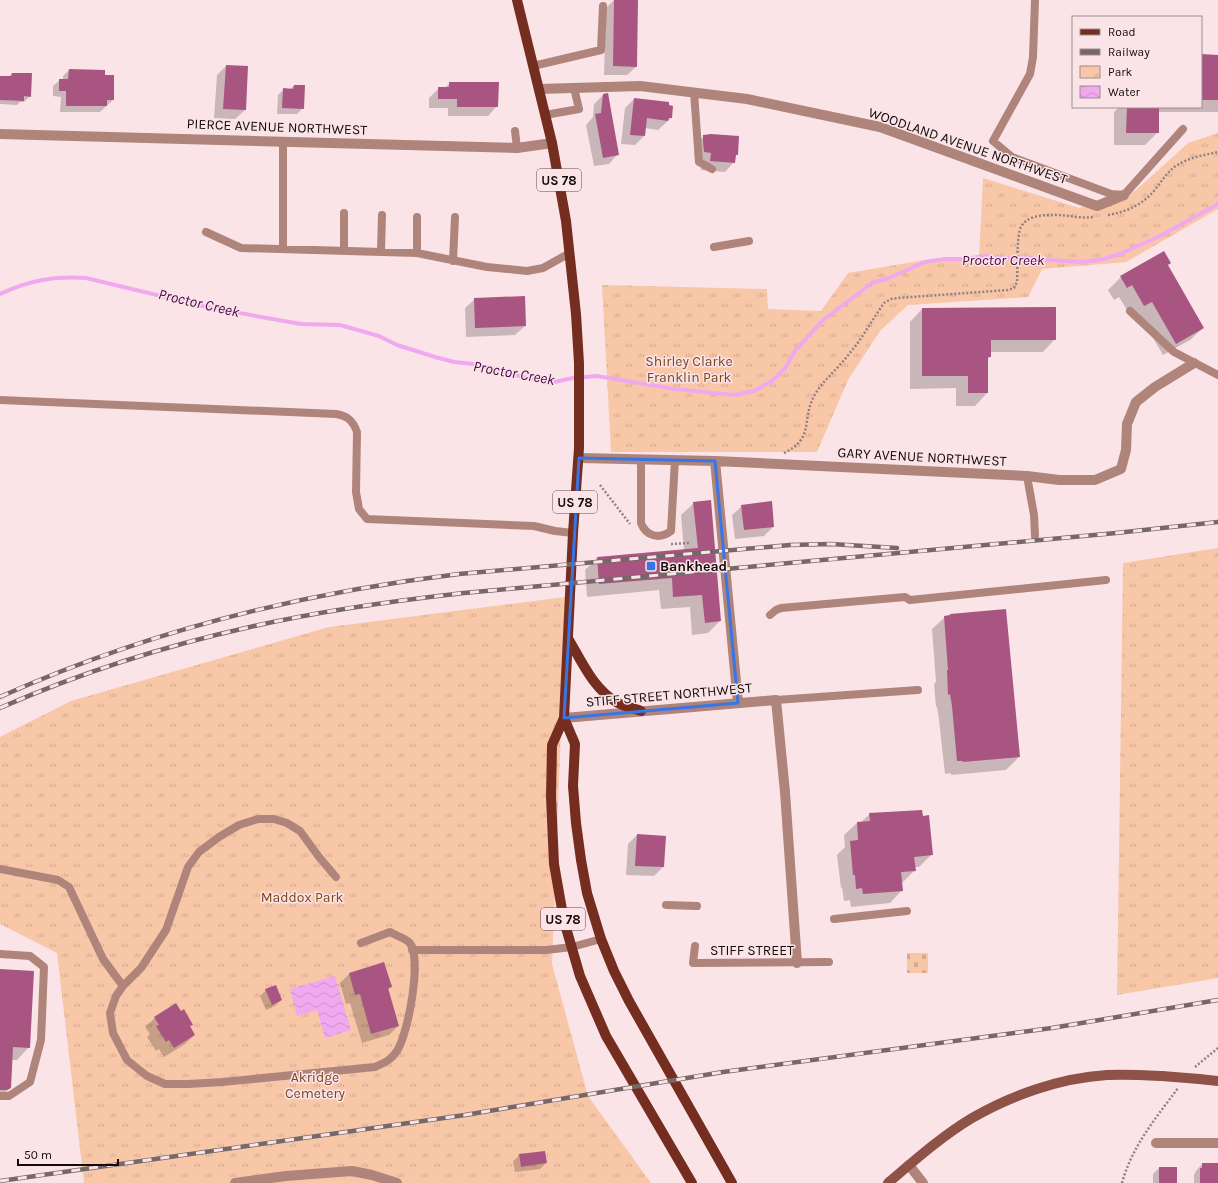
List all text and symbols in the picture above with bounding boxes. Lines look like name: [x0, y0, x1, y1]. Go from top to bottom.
legend: [1072, 16, 1202, 108]
text: Road: [1108, 25, 1136, 39]
text: Railway: [1108, 45, 1150, 59]
text: Park: [1108, 65, 1133, 79]
text: Water: [1108, 85, 1141, 99]
street label: WOODLAND AVENUE NORTHWEST: [866, 104, 1070, 188]
street label: PIERCE AVENUE NORTHWEST: [186, 115, 368, 139]
road number: US 78: [537, 169, 581, 191]
water label: Proctor Creek: [962, 251, 1045, 269]
water label: Proctor Creek: [157, 285, 242, 321]
park label: Shirley Clarke Franklin Park: [645, 353, 733, 386]
water label: Proctor Creek: [472, 357, 557, 389]
street label: GARY AVENUE NORTHWEST: [837, 444, 1007, 470]
road number: US 78: [553, 491, 597, 513]
place label: Bankhead: [660, 558, 727, 575]
marker: Bankhead: [645, 560, 657, 572]
street label: STIFF STREET NORTHWEST: [585, 679, 753, 711]
park label: Maddox Park: [261, 889, 343, 906]
road number: US 78: [541, 908, 585, 930]
street label: STIFF STREET: [710, 942, 794, 959]
park label: Akridge Cemetery: [285, 1069, 346, 1102]
scale bar: [18, 1141, 118, 1167]
text: 50 m: [24, 1148, 52, 1162]

